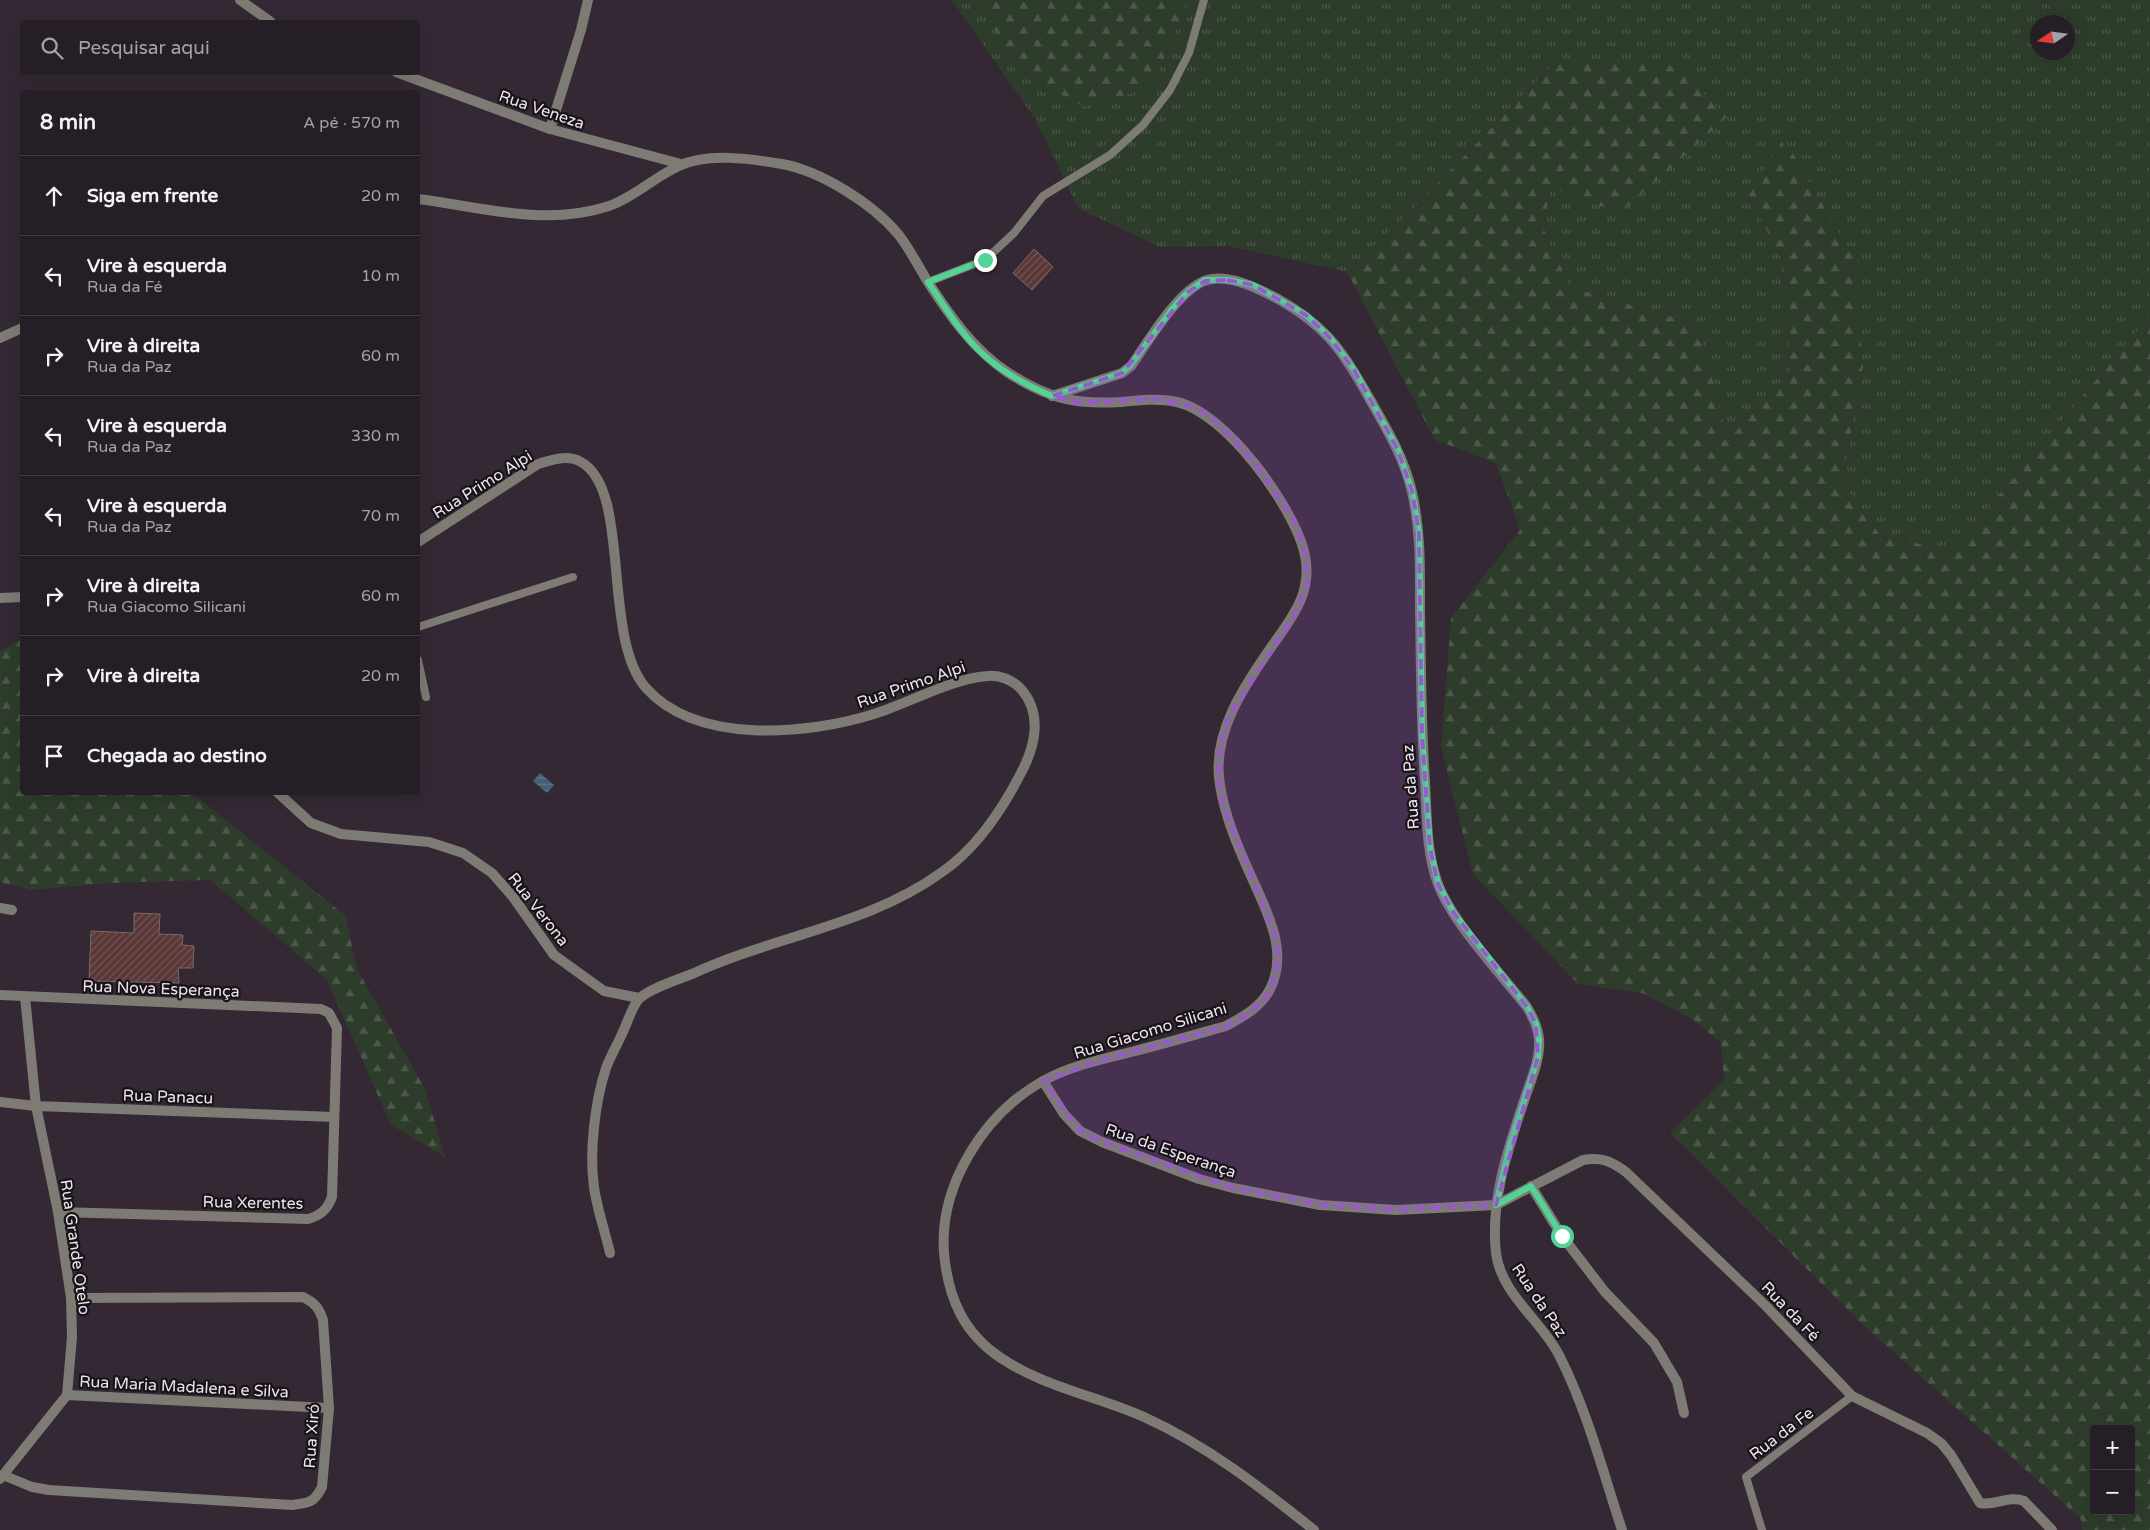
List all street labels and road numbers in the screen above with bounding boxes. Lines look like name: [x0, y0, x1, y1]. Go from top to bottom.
street label: Rua Veneza: [496, 86, 587, 134]
street label: Rua Primo Alpi: [429, 446, 536, 523]
street label: Rua Primo Alpi: [854, 657, 968, 713]
street label: Rua da Paz: [1398, 744, 1424, 830]
street label: Rua Verona: [503, 869, 573, 950]
street label: Rua Nova Esperança: [82, 976, 240, 1002]
street label: Rua Giacomo Silicani: [1071, 998, 1229, 1064]
street label: Rua Panacu: [122, 1085, 214, 1109]
street label: Rua da Esperança: [1103, 1119, 1239, 1183]
street label: Rua Grande Otelo: [56, 1178, 94, 1316]
street label: Rua Xerentes: [202, 1192, 303, 1214]
street label: Rua da Paz: [1507, 1260, 1571, 1341]
street label: Rua da Fé: [1757, 1278, 1824, 1346]
street label: Rua Maria Madalena e Silva: [79, 1372, 289, 1402]
street label: Rua Xiró: [300, 1403, 324, 1469]
street label: Rua da Fe: [1745, 1403, 1818, 1465]

